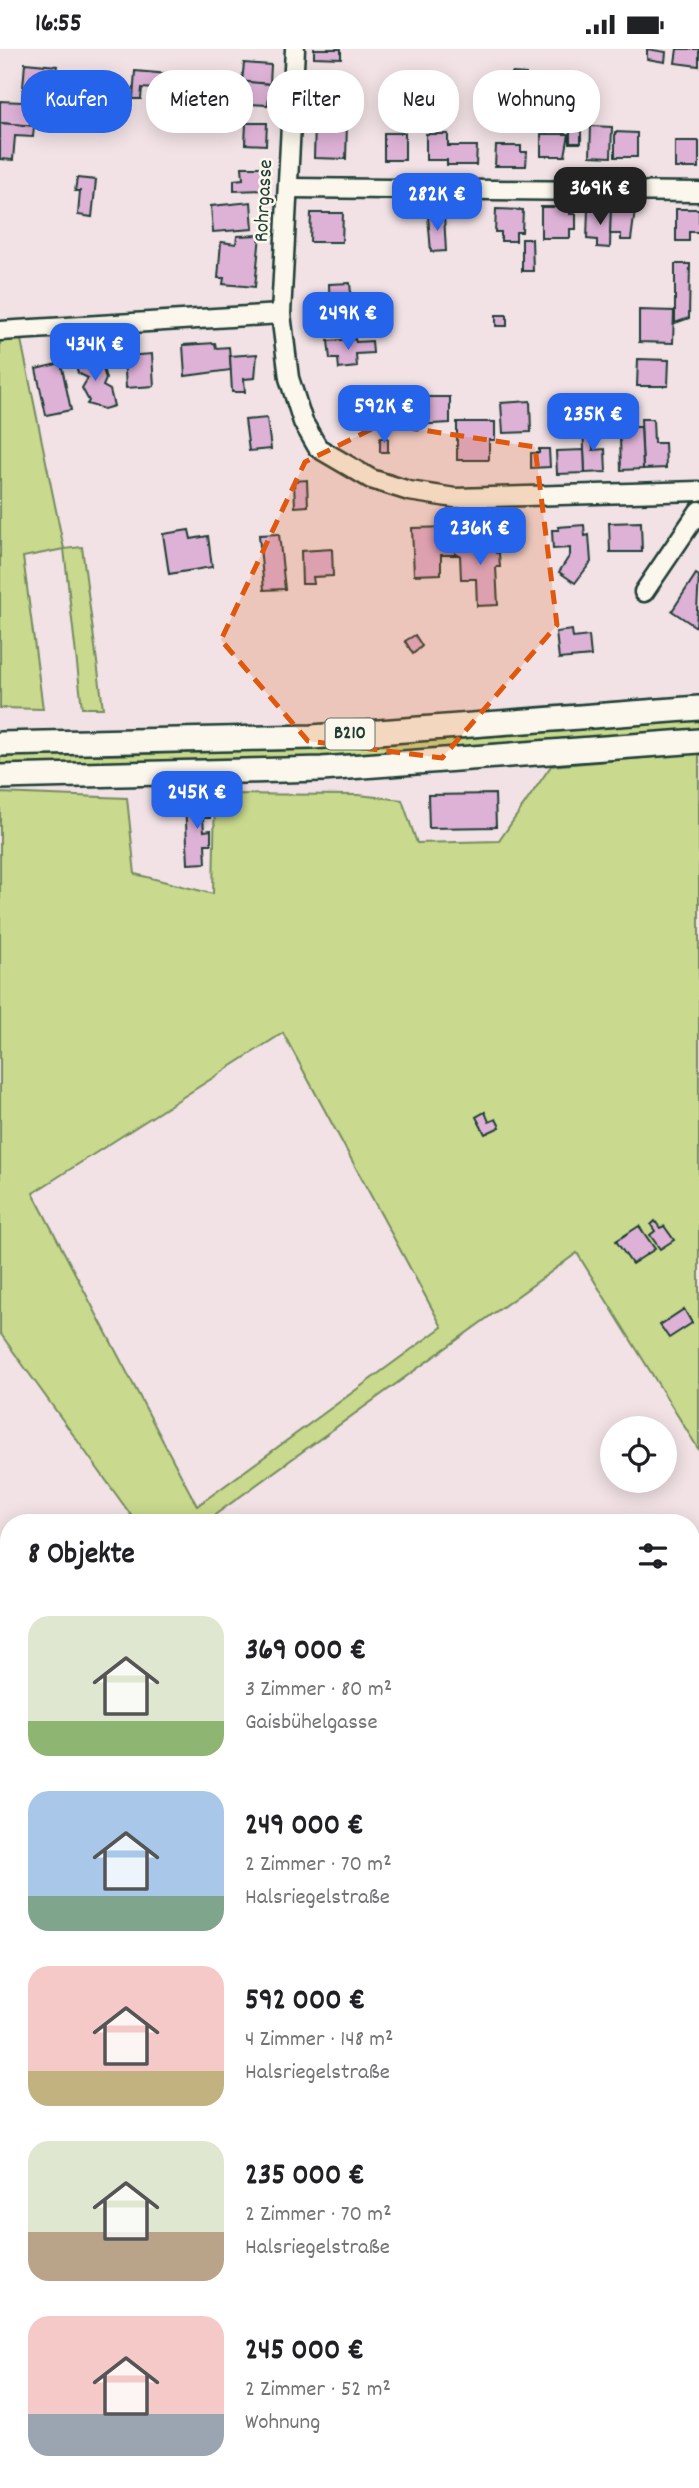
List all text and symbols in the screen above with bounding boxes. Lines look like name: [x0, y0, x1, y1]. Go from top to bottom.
text: 16:55: [35, 6, 82, 43]
chip: Kaufen: [21, 70, 132, 133]
chip: Mieten: [146, 70, 253, 133]
chip: Filter: [267, 70, 364, 133]
chip: Neu: [378, 70, 459, 133]
chip: Wohnung: [473, 70, 600, 133]
street label: Rohrgasse: [248, 159, 282, 243]
pin: 369K €: [543, 167, 657, 227]
pin: 282K €: [380, 173, 494, 233]
text: 369K €: [570, 173, 630, 206]
text: 282K €: [408, 179, 466, 212]
pin: 249K €: [291, 293, 405, 352]
text: 249K €: [319, 298, 377, 331]
pin: 434K €: [38, 323, 152, 383]
text: 434K €: [66, 329, 124, 362]
pin: 592K €: [327, 385, 441, 445]
text: 592K €: [354, 391, 414, 424]
pin: 235K €: [536, 393, 650, 453]
text: 235K €: [563, 399, 623, 432]
pin: 236K €: [423, 507, 537, 567]
text: 236K €: [450, 513, 510, 546]
road number: B210: [326, 719, 374, 749]
pin: 245K €: [140, 771, 254, 831]
text: 245K €: [168, 777, 226, 810]
map controls: [600, 1416, 677, 1493]
button: locate: [600, 1416, 677, 1493]
text: 8 Objekte: [28, 1535, 135, 1578]
icon: filters: [634, 1537, 672, 1575]
text: 369 000 €: [245, 1631, 366, 1674]
icon: home: [84, 1644, 168, 1728]
text: 3 Zimmer · 80 m²: [245, 1674, 392, 1707]
text: Gaisbühelgasse: [245, 1707, 378, 1740]
text: 249 000 €: [245, 1806, 364, 1849]
icon: home: [84, 1819, 168, 1903]
text: 2 Zimmer · 70 m²: [245, 1849, 392, 1882]
text: Halsriegelstraße: [245, 1882, 390, 1915]
text: 592 000 €: [245, 1981, 365, 2024]
icon: home: [84, 1994, 168, 2078]
text: 4 Zimmer · 148 m²: [245, 2024, 393, 2057]
text: Halsriegelstraße: [245, 2057, 390, 2090]
text: 235 000 €: [245, 2156, 365, 2199]
icon: home: [84, 2169, 168, 2253]
text: 2 Zimmer · 70 m²: [245, 2199, 392, 2232]
text: Halsriegelstraße: [245, 2232, 390, 2265]
text: 245 000 €: [245, 2331, 364, 2374]
icon: home: [84, 2344, 168, 2428]
text: 2 Zimmer · 52 m²: [245, 2374, 391, 2407]
text: Wohnung: [245, 2407, 320, 2440]

